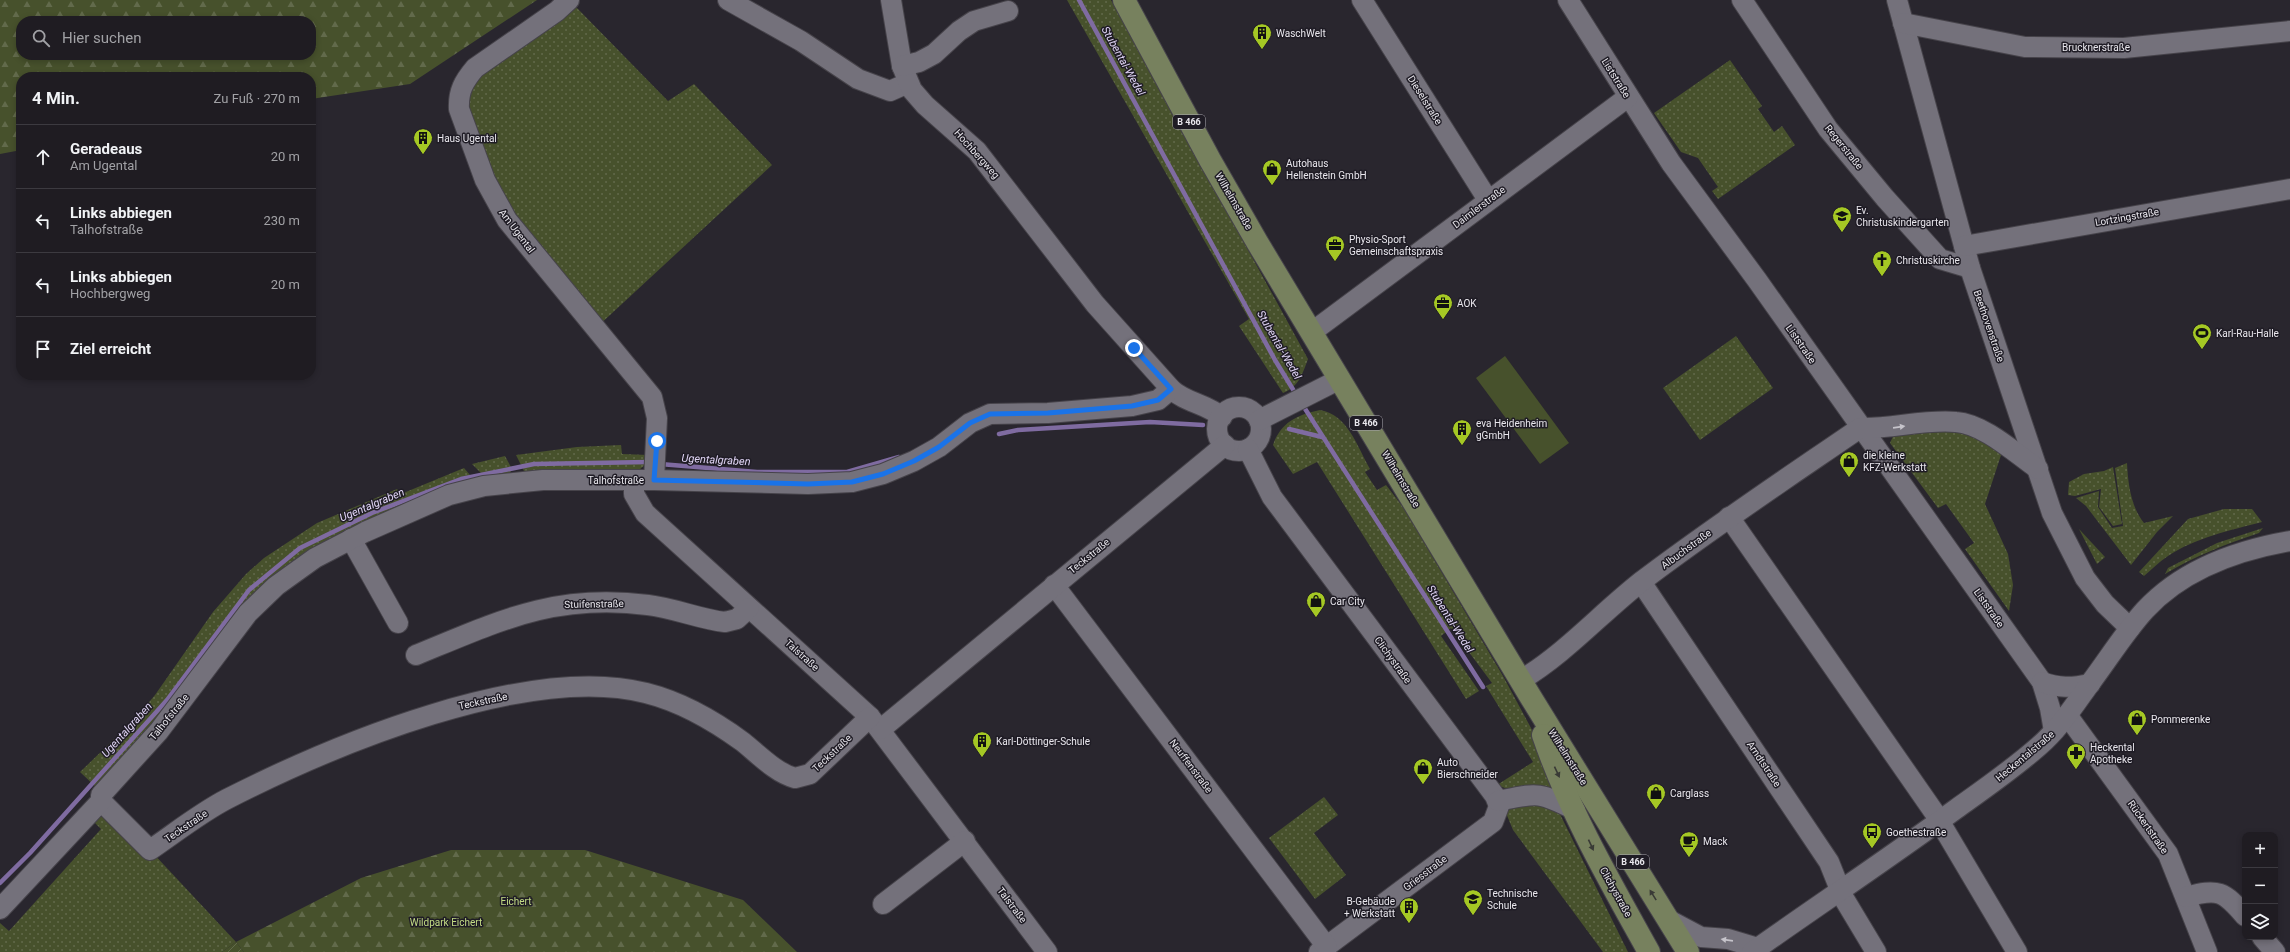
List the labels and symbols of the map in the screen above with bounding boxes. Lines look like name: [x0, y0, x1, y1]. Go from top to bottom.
building icon: WaschWelt: [1251, 22, 1273, 50]
water label: Stubental-Wedel: [1099, 24, 1148, 98]
place label: WaschWelt: [1276, 28, 1326, 39]
street label: Brucknerstraße: [2062, 42, 2130, 53]
street label: Liststraße: [1600, 56, 1632, 100]
street label: Dieselstraße: [1406, 74, 1444, 126]
road number: B 466: [1173, 115, 1205, 129]
street label: Regerstraße: [1823, 123, 1865, 171]
building icon: Haus Ugental: [412, 127, 434, 155]
street label: Hochbergweg: [952, 127, 1002, 181]
place label: Haus Ugental: [437, 133, 497, 144]
shop icon: Autohaus Hellenstein GmbH: [1261, 158, 1283, 186]
place label: Autohaus Hellenstein GmbH: [1286, 158, 1367, 181]
street label: Wilhelmstraße: [1213, 171, 1255, 231]
street label: Daimlerstraße: [1451, 184, 1507, 230]
school or university icon: Ev. Christuskindergarten: [1831, 205, 1853, 233]
place label: Ev. Christuskindergarten: [1856, 205, 1949, 228]
street label: Lortzingstraße: [2094, 206, 2160, 228]
street label: Am Ugental: [497, 207, 537, 255]
office icon: Physio-Sport Gemeinschaftspraxis: [1324, 234, 1346, 262]
place label: Physio-Sport Gemeinschaftspraxis: [1349, 234, 1443, 257]
church icon: Christuskirche: [1871, 249, 1893, 277]
place label: Christuskirche: [1896, 255, 1960, 266]
street label: Beethovenstraße: [1972, 289, 2006, 363]
office icon: AOK: [1432, 292, 1454, 320]
place label: AOK: [1457, 298, 1477, 309]
water label: Stubental-Wedel: [1254, 308, 1304, 382]
sports icon: Karl-Rau-Halle: [2191, 322, 2213, 350]
street label: Liststraße: [1784, 323, 1818, 365]
place label: Karl-Rau-Halle: [2216, 328, 2279, 339]
route end: [1125, 339, 1143, 357]
road number: B 466: [1350, 416, 1382, 430]
building icon: eva Heidenheim gGmbH: [1451, 418, 1473, 446]
place label: eva Heidenheim gGmbH: [1476, 418, 1548, 441]
one-way arrow: [1893, 424, 1905, 430]
route start: [648, 432, 666, 450]
street label: Wilhelmstraße: [1380, 449, 1422, 509]
shop icon: die kleine KFZ-Werkstatt: [1838, 450, 1860, 478]
place label: die kleine KFZ-Werkstatt: [1863, 450, 1926, 473]
water label: Ugentalgraben: [681, 452, 751, 468]
street label: Talhofstraße: [588, 475, 644, 486]
water label: Ugentalgraben: [338, 485, 406, 524]
street label: Albuchstraße: [1659, 527, 1713, 571]
street label: Teckstraße: [1066, 536, 1112, 576]
water label: Stubental-Wedel: [1424, 583, 1476, 656]
street label: Liststraße: [1972, 587, 2006, 629]
shop icon: Car City: [1305, 590, 1327, 618]
place label: Car City: [1330, 596, 1365, 607]
street label: Stuifenstraße: [564, 598, 624, 610]
street label: Clichystraße: [1372, 634, 1414, 686]
street label: Talstraße: [783, 637, 821, 673]
street label: Teckstraße: [458, 690, 508, 712]
street label: Talhofstraße: [147, 692, 191, 742]
water label: Ugentalgraben: [99, 700, 155, 760]
shop icon: Pommerenke: [2126, 708, 2148, 736]
place label: Pommerenke: [2151, 714, 2210, 725]
street label: Wilhelmstraße: [1546, 727, 1590, 787]
street label: Heckentalstraße: [1994, 728, 2056, 784]
building icon: Karl-Döttinger-Schule: [971, 730, 993, 758]
street label: Teckstraße: [810, 732, 854, 774]
place label: Karl-Döttinger-Schule: [996, 736, 1090, 747]
street label: Neuffenstraße: [1167, 737, 1215, 795]
street label: Arndtstraße: [1745, 739, 1783, 789]
pharmacy icon: Heckental Apotheke: [2065, 742, 2087, 770]
place label: Heckental Apotheke: [2090, 742, 2135, 765]
shop icon: Auto Bierschneider: [1412, 757, 1434, 785]
place label: Auto Bierschneider: [1437, 757, 1498, 780]
one-way arrow: [1554, 766, 1560, 778]
shop icon: Carglass: [1645, 782, 1667, 810]
place label: Carglass: [1670, 788, 1709, 799]
street label: Rückertstraße: [2126, 798, 2170, 856]
street label: Teckstraße: [162, 808, 210, 844]
bus stop icon: Goethestraße: [1861, 821, 1883, 849]
place label: Goethestraße: [1886, 827, 1946, 838]
cafe icon: Mack: [1678, 830, 1700, 858]
place label: Mack: [1703, 836, 1728, 847]
one-way arrow: [1588, 840, 1594, 851]
street label: Griesstraße: [1401, 853, 1449, 893]
road number: B 466: [1617, 855, 1649, 869]
street label: Clichystraße: [1598, 865, 1634, 919]
street label: Talstraße: [995, 885, 1029, 925]
school or university icon: Technische Schule: [1462, 888, 1484, 916]
place label: Technische Schule: [1487, 888, 1538, 911]
one-way arrow: [1650, 889, 1657, 901]
park label: Eichert: [500, 896, 532, 907]
place label: B-Gebäude + Werkstatt: [1344, 896, 1395, 919]
building icon: B-Gebäude + Werkstatt: [1398, 896, 1420, 924]
park label: Wildpark Eichert: [410, 917, 482, 928]
one-way arrow: [1721, 937, 1733, 943]

